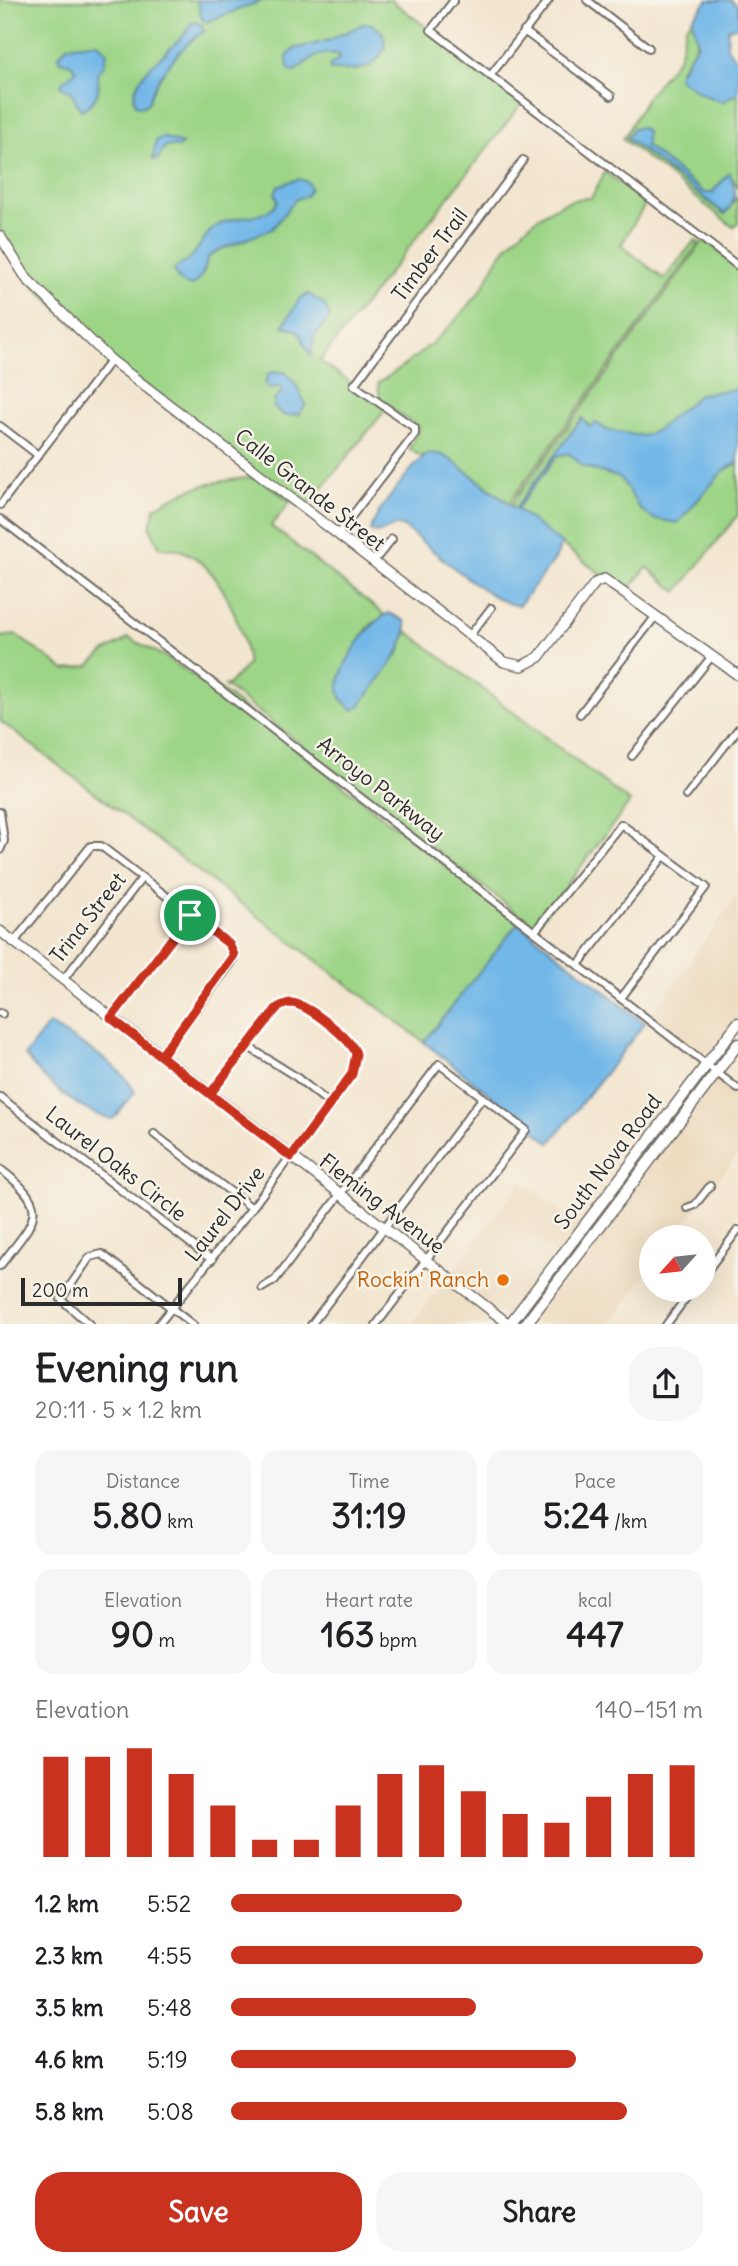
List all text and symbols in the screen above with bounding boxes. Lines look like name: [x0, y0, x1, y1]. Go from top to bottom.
street label: Timber Trail: [386, 203, 473, 307]
street label: Calle Grande Street: [230, 422, 391, 557]
street label: Arroyo Parkway: [312, 730, 451, 847]
street label: Trina Street: [44, 867, 131, 969]
pin: [160, 885, 220, 945]
icon: arrive: [171, 896, 209, 934]
street label: South Nova Road: [548, 1089, 667, 1235]
street label: Laurel Oaks Circle: [40, 1100, 192, 1227]
street label: Fleming Avenue: [314, 1148, 450, 1260]
street label: Laurel Drive: [179, 1160, 270, 1267]
north arrow: [639, 1225, 716, 1302]
map controls: [639, 1225, 716, 1302]
place label: Rockin' Ranch: [357, 1266, 489, 1293]
marker: Rockin' Ranch: [495, 1272, 511, 1288]
scale bar: [21, 1276, 182, 1307]
text: 200 m: [32, 1278, 89, 1302]
text: Evening run: [35, 1345, 238, 1392]
button: share: [629, 1347, 703, 1421]
text: 20:11 · 5 × 1.2 km: [35, 1395, 202, 1424]
text: Distance: [106, 1469, 180, 1493]
text: Time: [348, 1469, 390, 1493]
text: Pace: [574, 1469, 616, 1493]
text: 5.80: [92, 1493, 163, 1537]
text: 31:19: [331, 1493, 407, 1537]
text: 5:24: [543, 1493, 610, 1537]
text: km: [163, 1509, 194, 1533]
text: /km: [610, 1509, 647, 1533]
text: Elevation: [104, 1588, 182, 1612]
text: Heart rate: [325, 1588, 413, 1612]
text: kcal: [578, 1588, 612, 1612]
text: 90: [111, 1612, 154, 1656]
text: 163: [321, 1612, 375, 1656]
text: 447: [566, 1612, 624, 1656]
text: m: [154, 1628, 175, 1652]
text: bpm: [375, 1628, 417, 1652]
text: Elevation: [35, 1695, 129, 1724]
text: 140–151 m: [595, 1695, 703, 1724]
text: 1.2 km: [35, 1889, 99, 1918]
text: 5:52: [147, 1889, 191, 1918]
text: 2.3 km: [35, 1941, 103, 1970]
text: 4:55: [147, 1941, 192, 1970]
text: 3.5 km: [35, 1993, 103, 2022]
text: 5:48: [147, 1993, 192, 2022]
text: 4.6 km: [35, 2045, 104, 2074]
text: 5:19: [147, 2045, 188, 2074]
text: 5.8 km: [35, 2097, 104, 2126]
text: 5:08: [147, 2097, 194, 2126]
button: Save: [35, 2172, 362, 2252]
button: Share: [376, 2172, 703, 2252]

